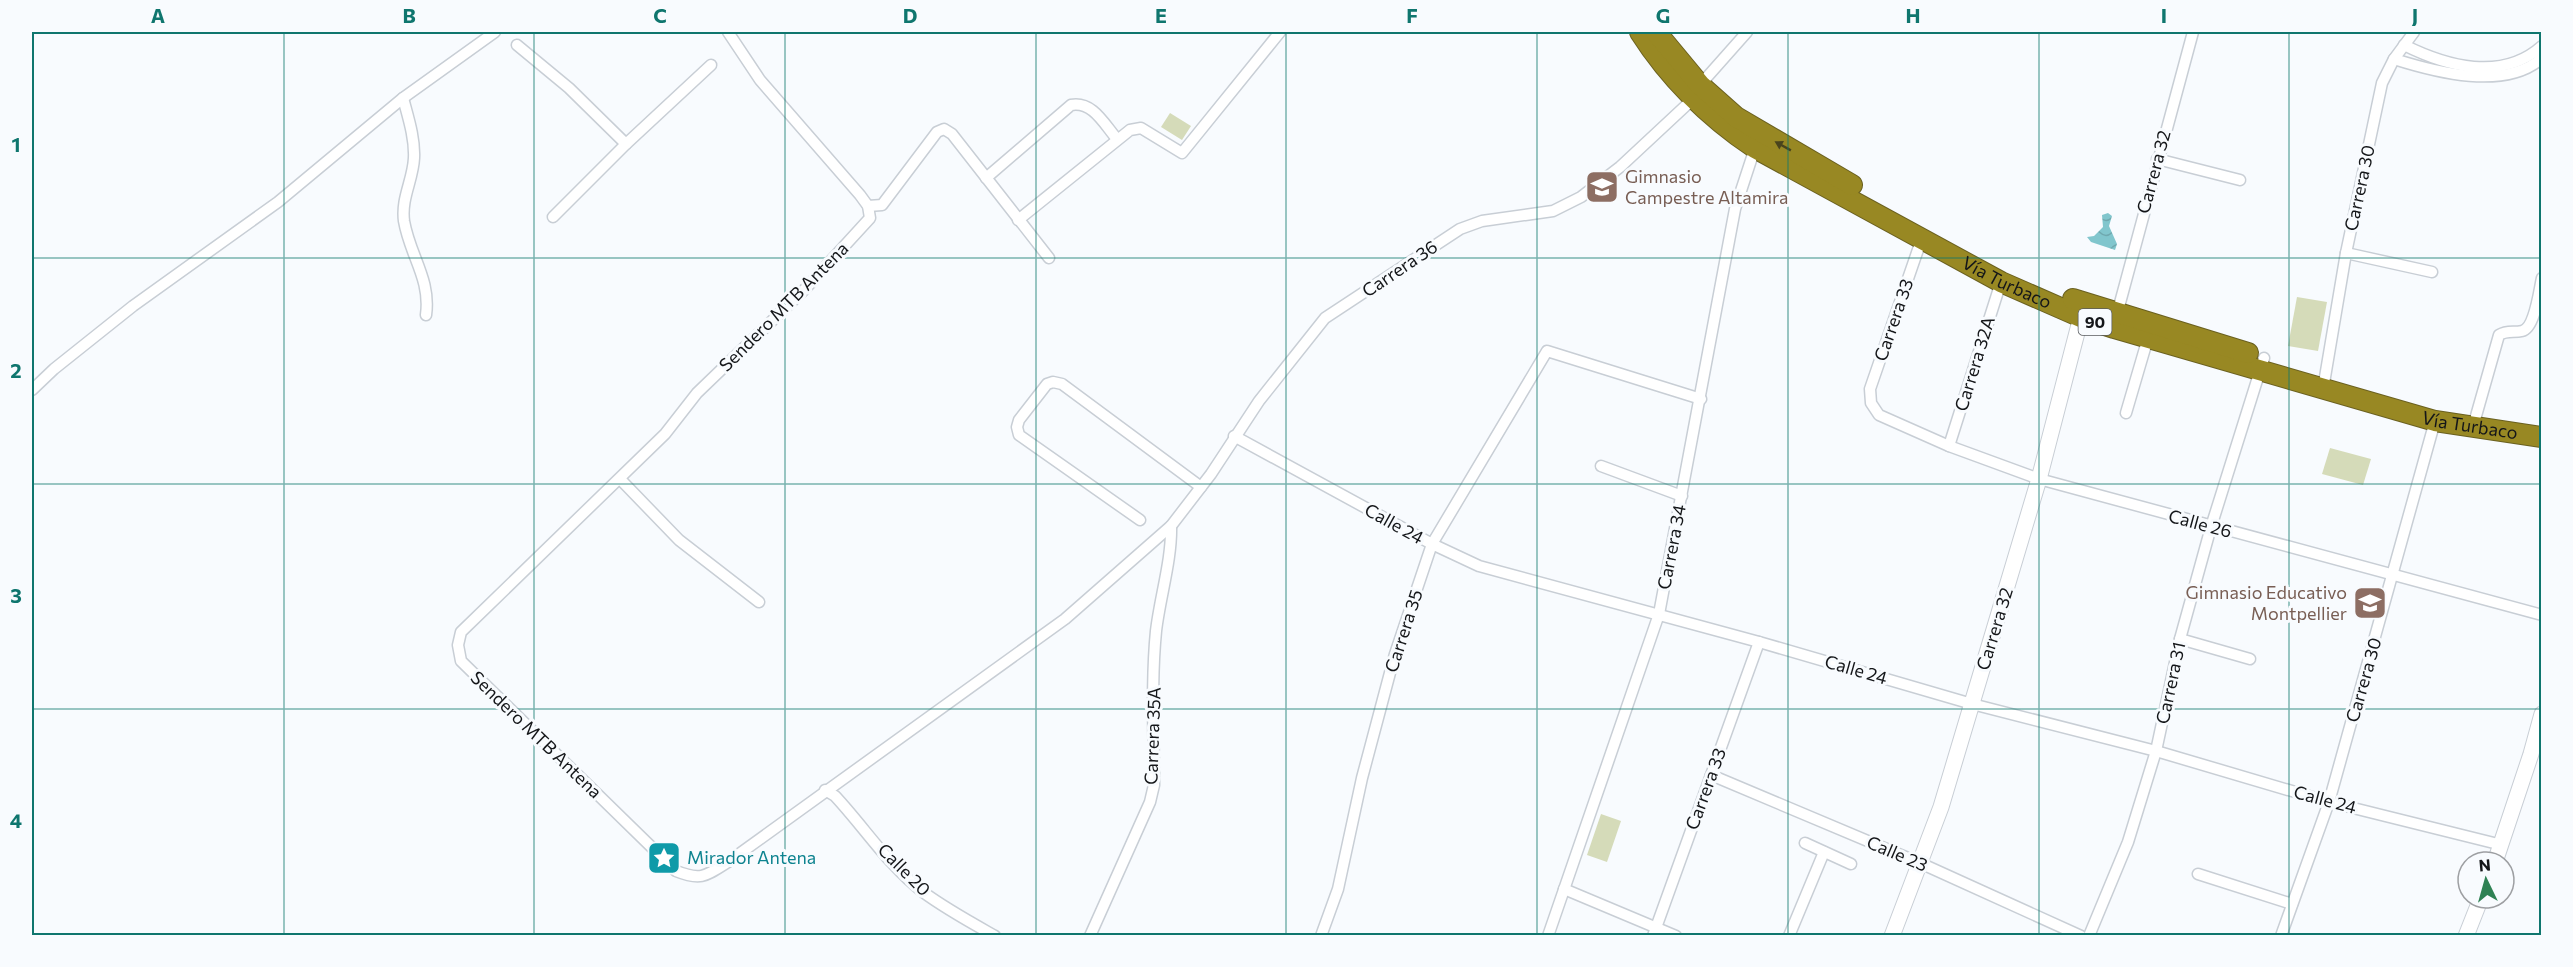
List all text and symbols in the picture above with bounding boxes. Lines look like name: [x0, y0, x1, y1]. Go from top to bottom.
text: A: [151, 3, 165, 27]
text: B: [402, 3, 416, 27]
text: C: [653, 3, 667, 27]
text: D: [903, 3, 917, 27]
text: E: [1155, 3, 1167, 27]
text: F: [1406, 3, 1418, 27]
text: G: [1656, 3, 1670, 27]
text: H: [1906, 3, 1921, 27]
text: I: [2161, 3, 2167, 27]
text: J: [2412, 3, 2418, 27]
street label: Carrera 32: [2131, 128, 2175, 216]
text: 1: [11, 132, 21, 156]
one-way arrow: [1774, 141, 1791, 151]
street label: Carrera 30: [2339, 143, 2379, 233]
place label: Gimnasio Campestre Altamira: [1625, 165, 1788, 208]
school or university icon: Gimnasio Campestre Altamira: [1584, 169, 1620, 205]
street label: Carrera 36: [1357, 235, 1441, 301]
street label: Sendero MTB Antena: [714, 237, 853, 376]
street label: Vía Turbaco: [1958, 251, 2055, 313]
street label: Carrera 33: [1869, 276, 1917, 364]
road number: 90: [2078, 309, 2112, 335]
street label: Carrera 32A: [1949, 314, 1999, 414]
text: 2: [10, 358, 22, 382]
street label: Vía Turbaco: [2419, 406, 2519, 443]
street label: Calle 24: [1361, 498, 1428, 548]
street label: Carrera 34: [1652, 502, 1690, 591]
street label: Calle 26: [2166, 504, 2234, 542]
place label: Gimnasio Educativo Montpellier: [2186, 581, 2347, 624]
text: 3: [10, 583, 22, 607]
street label: Carrera 32: [1971, 585, 2017, 673]
school or university icon: Gimnasio Educativo Montpellier: [2352, 585, 2388, 621]
street label: Carrera 35: [1379, 586, 1427, 675]
street label: Carrera 30: [2340, 635, 2386, 725]
street label: Carrera 31: [2151, 640, 2189, 726]
street label: Calle 24: [1822, 650, 1890, 689]
street label: Sendero MTB Antena: [467, 666, 607, 803]
street label: Carrera 35A: [1139, 687, 1165, 785]
street label: Carrera 33: [1680, 745, 1730, 833]
street label: Calle 24: [2291, 780, 2359, 818]
text: 4: [10, 808, 22, 832]
street label: Calle 23: [1864, 830, 1931, 876]
street label: Calle 20: [874, 838, 936, 900]
place icon: Mirador Antena: [646, 840, 682, 876]
place label: Mirador Antena: [687, 846, 816, 868]
north arrow: [2456, 850, 2516, 910]
text: N: [2478, 855, 2491, 875]

